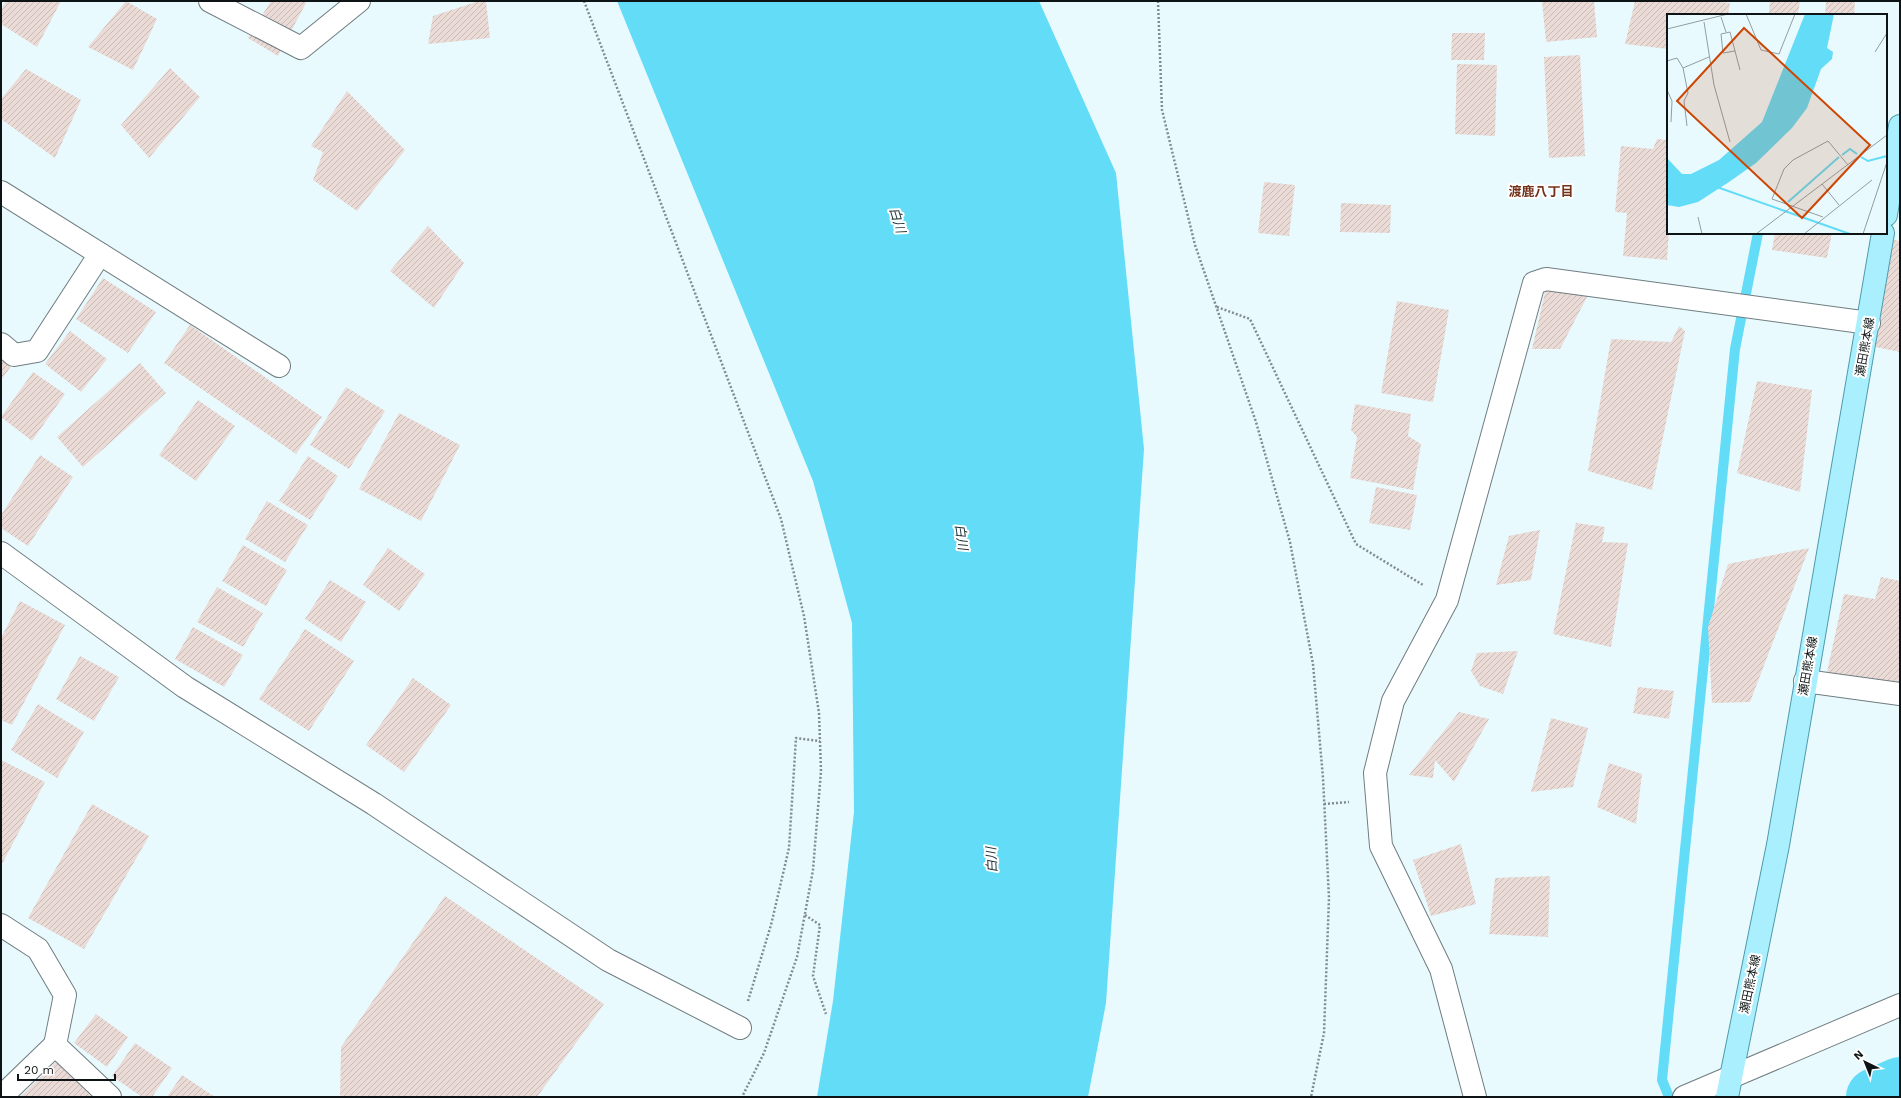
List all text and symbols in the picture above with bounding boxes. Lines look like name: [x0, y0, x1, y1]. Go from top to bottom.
inset map: [1667, 14, 1887, 234]
district label: 渡鹿八丁目: [1508, 184, 1574, 199]
water label: 白川: [887, 206, 909, 237]
street label: 瀬田熊本線: [1853, 316, 1877, 378]
water label: 白川: [952, 523, 971, 553]
street label: 瀬田熊本線: [1796, 635, 1820, 697]
water label: 白川: [983, 845, 1000, 873]
street label: 瀬田熊本線: [1737, 953, 1763, 1015]
north arrow: [1845, 1042, 1885, 1082]
text: N: [1851, 1048, 1866, 1063]
scale bar: [18, 1056, 115, 1082]
text: 20 m: [24, 1063, 54, 1077]

